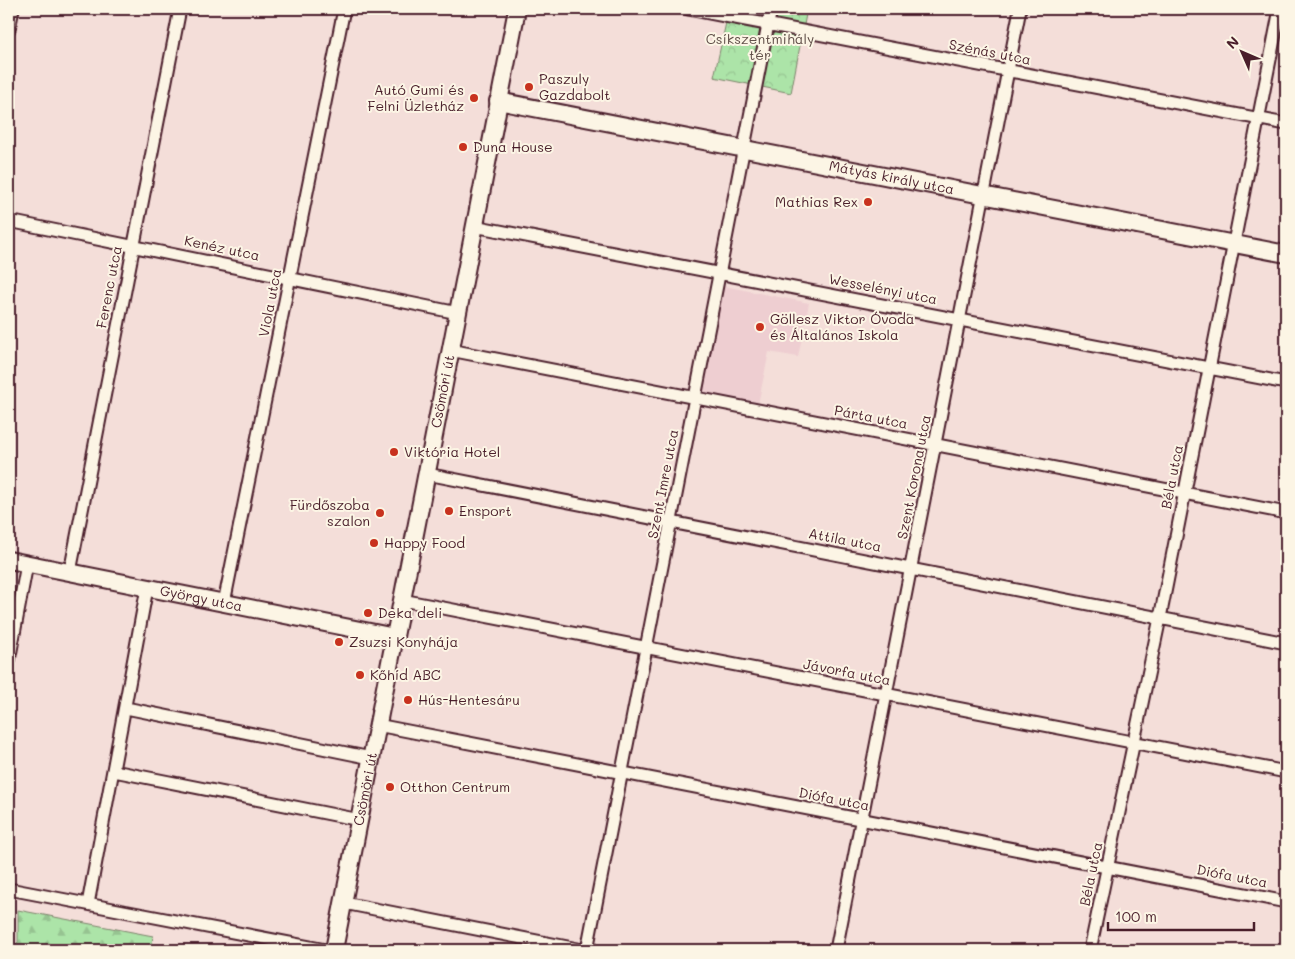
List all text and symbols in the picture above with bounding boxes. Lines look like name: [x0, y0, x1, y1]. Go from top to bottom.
north arrow: [1218, 28, 1268, 78]
park label: Csíkszentmihály tér: [706, 29, 814, 64]
text: N: [1222, 32, 1243, 53]
street label: Szénás utca: [948, 34, 1033, 69]
place label: Paszuly Gazdabolt: [539, 69, 610, 104]
place label: Autó Gumi és Felni Üzletház: [368, 80, 464, 115]
marker: Paszuly Gazdabolt: [523, 81, 535, 93]
marker: Autó Gumi és Felni Üzletház: [468, 92, 480, 104]
place label: Duna House: [473, 137, 553, 156]
marker: Duna House: [457, 141, 469, 153]
street label: Mátyás király utca: [828, 156, 956, 198]
place label: Mathias Rex: [775, 192, 858, 211]
marker: Mathias Rex: [862, 196, 874, 208]
street label: Kenéz utca: [183, 230, 262, 265]
street label: Ferenc utca: [91, 244, 126, 330]
street label: Viola utca: [254, 267, 285, 339]
street label: Wesselényi utca: [827, 269, 939, 308]
place label: Göllesz Viktor Óvoda és Általános Iskola: [770, 309, 915, 344]
marker: Göllesz Viktor Óvoda és Általános Iskola: [754, 321, 766, 333]
street label: Csömöri út: [426, 353, 459, 430]
street label: Párta utca: [833, 400, 909, 433]
street label: Szent Korona utca: [892, 413, 935, 541]
street label: Szent Imre utca: [643, 428, 682, 540]
place label: Viktória Hotel: [404, 442, 500, 461]
street label: Béla utca: [1156, 443, 1187, 511]
marker: Viktória Hotel: [388, 446, 400, 458]
place label: Fürdőszoba szalon: [290, 495, 370, 530]
place label: Ensport: [459, 501, 512, 520]
marker: Ensport: [443, 505, 455, 517]
marker: Fürdőszoba szalon: [374, 507, 386, 519]
street label: Attila utca: [807, 523, 883, 556]
place label: Happy Food: [384, 533, 465, 552]
marker: Happy Food: [368, 537, 380, 549]
street label: György utca: [158, 580, 244, 615]
place label: Deka deli: [378, 603, 442, 622]
marker: Deka deli: [362, 607, 374, 619]
place label: Zsuzsi Konyhája: [349, 632, 458, 651]
marker: Zsuzsi Konyhája: [333, 636, 345, 648]
street label: Jávorfa utca: [802, 654, 892, 689]
place label: Kőhíd ABC: [370, 665, 441, 684]
marker: Kőhíd ABC: [354, 669, 366, 681]
place label: Hús-Hentesáru: [418, 690, 520, 709]
marker: Hús-Hentesáru: [402, 694, 414, 706]
street label: Csömöri út: [348, 751, 381, 827]
place label: Otthon Centrum: [400, 777, 510, 796]
marker: Otthon Centrum: [384, 781, 396, 793]
street label: Diófa utca: [797, 782, 871, 815]
street label: Béla utca: [1074, 840, 1107, 908]
street label: Diófa utca: [1195, 859, 1269, 892]
scale bar: [1108, 899, 1254, 931]
text: 100 m: [1115, 906, 1157, 926]

